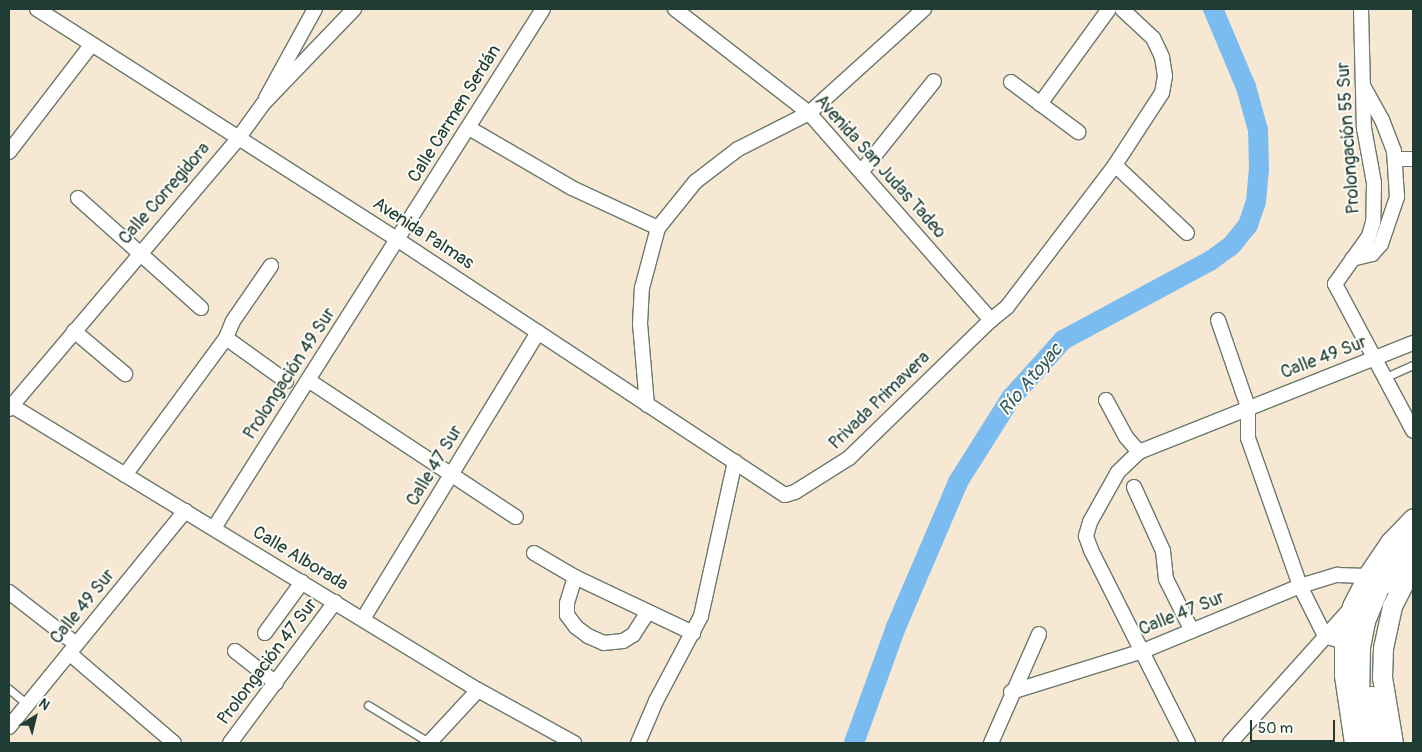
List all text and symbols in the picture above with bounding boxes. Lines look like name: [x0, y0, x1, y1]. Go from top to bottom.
street label: Calle Carmen Serdán: [404, 41, 506, 187]
street label: Prolongación 55 Sur: [1333, 61, 1365, 215]
street label: Avenida San Judas Tadeo: [810, 91, 950, 243]
street label: Calle Corregidora: [115, 139, 215, 249]
street label: Avenida Palmas: [368, 193, 478, 275]
street label: Prolongación 49 Sur: [239, 304, 341, 444]
street label: Calle 49 Sur: [1278, 332, 1370, 384]
water label: Río Atoyac: [994, 339, 1068, 421]
street label: Privada Primavera: [825, 347, 935, 455]
street label: Calle 47 Sur: [402, 422, 468, 510]
street label: Calle Alborada: [248, 522, 352, 596]
street label: Calle 49 Sur: [46, 565, 120, 649]
street label: Calle 47 Sur: [1136, 587, 1228, 641]
street label: Prolongación 47 Sur: [213, 594, 323, 730]
north arrow: [10, 692, 60, 742]
text: N: [35, 695, 53, 714]
scale bar: [1252, 710, 1337, 742]
text: 50 m: [1258, 719, 1293, 738]

